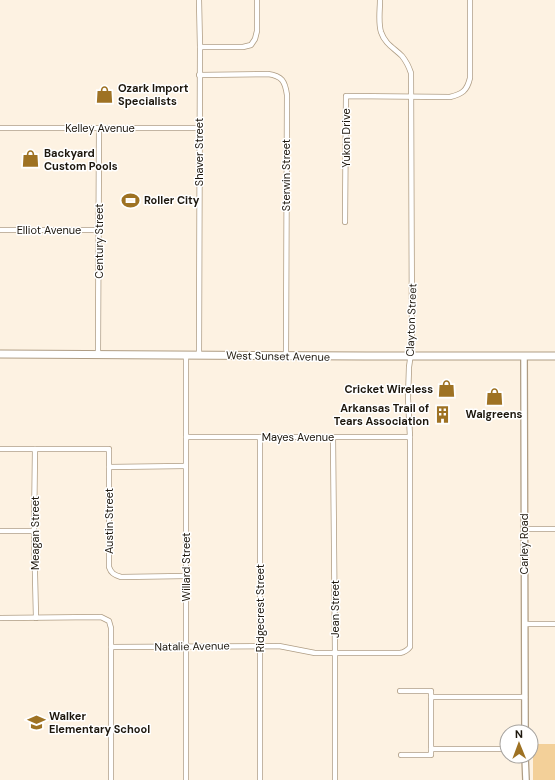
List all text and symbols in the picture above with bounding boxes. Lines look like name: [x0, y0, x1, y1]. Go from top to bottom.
place label: Ozark Import Specialists: [118, 81, 189, 108]
shop icon: Ozark Import Specialists: [95, 84, 115, 104]
street label: Yukon Drive: [339, 108, 353, 168]
street label: Shaver Street: [192, 118, 206, 186]
street label: Kelley Avenue: [65, 121, 135, 135]
street label: Sterwin Street: [279, 139, 293, 211]
place label: Backyard Custom Pools: [44, 146, 118, 173]
shop icon: Backyard Custom Pools: [21, 149, 41, 169]
sports icon: Roller City: [121, 190, 141, 210]
place label: Roller City: [144, 193, 200, 207]
street label: Century Street: [92, 203, 106, 279]
street label: Elliot Avenue: [17, 223, 81, 237]
street label: Clayton Street: [403, 283, 419, 357]
street label: West Sunset Avenue: [226, 348, 330, 364]
shop icon: Cricket Wireless: [436, 379, 456, 399]
place label: Cricket Wireless: [344, 382, 433, 396]
shop icon: Walgreens: [484, 386, 504, 406]
place label: Arkansas Trail of Tears Association: [334, 401, 429, 428]
building icon: Arkansas Trail of Tears Association: [432, 404, 452, 424]
place label: Walgreens: [466, 407, 523, 421]
street label: Mayes Avenue: [262, 430, 334, 444]
street label: Austin Street: [102, 488, 116, 554]
street label: Meagan Street: [28, 496, 42, 570]
street label: Carley Road: [517, 513, 531, 575]
street label: Willard Street: [179, 532, 193, 602]
street label: Ridgecrest Street: [253, 564, 267, 652]
street label: Jean Street: [328, 580, 342, 638]
street label: Natalie Avenue: [154, 638, 230, 654]
place label: Walker Elementary School: [49, 709, 150, 736]
school or university icon: Walker Elementary School: [26, 712, 46, 732]
north arrow: [499, 724, 539, 764]
text: N: [515, 727, 523, 741]

